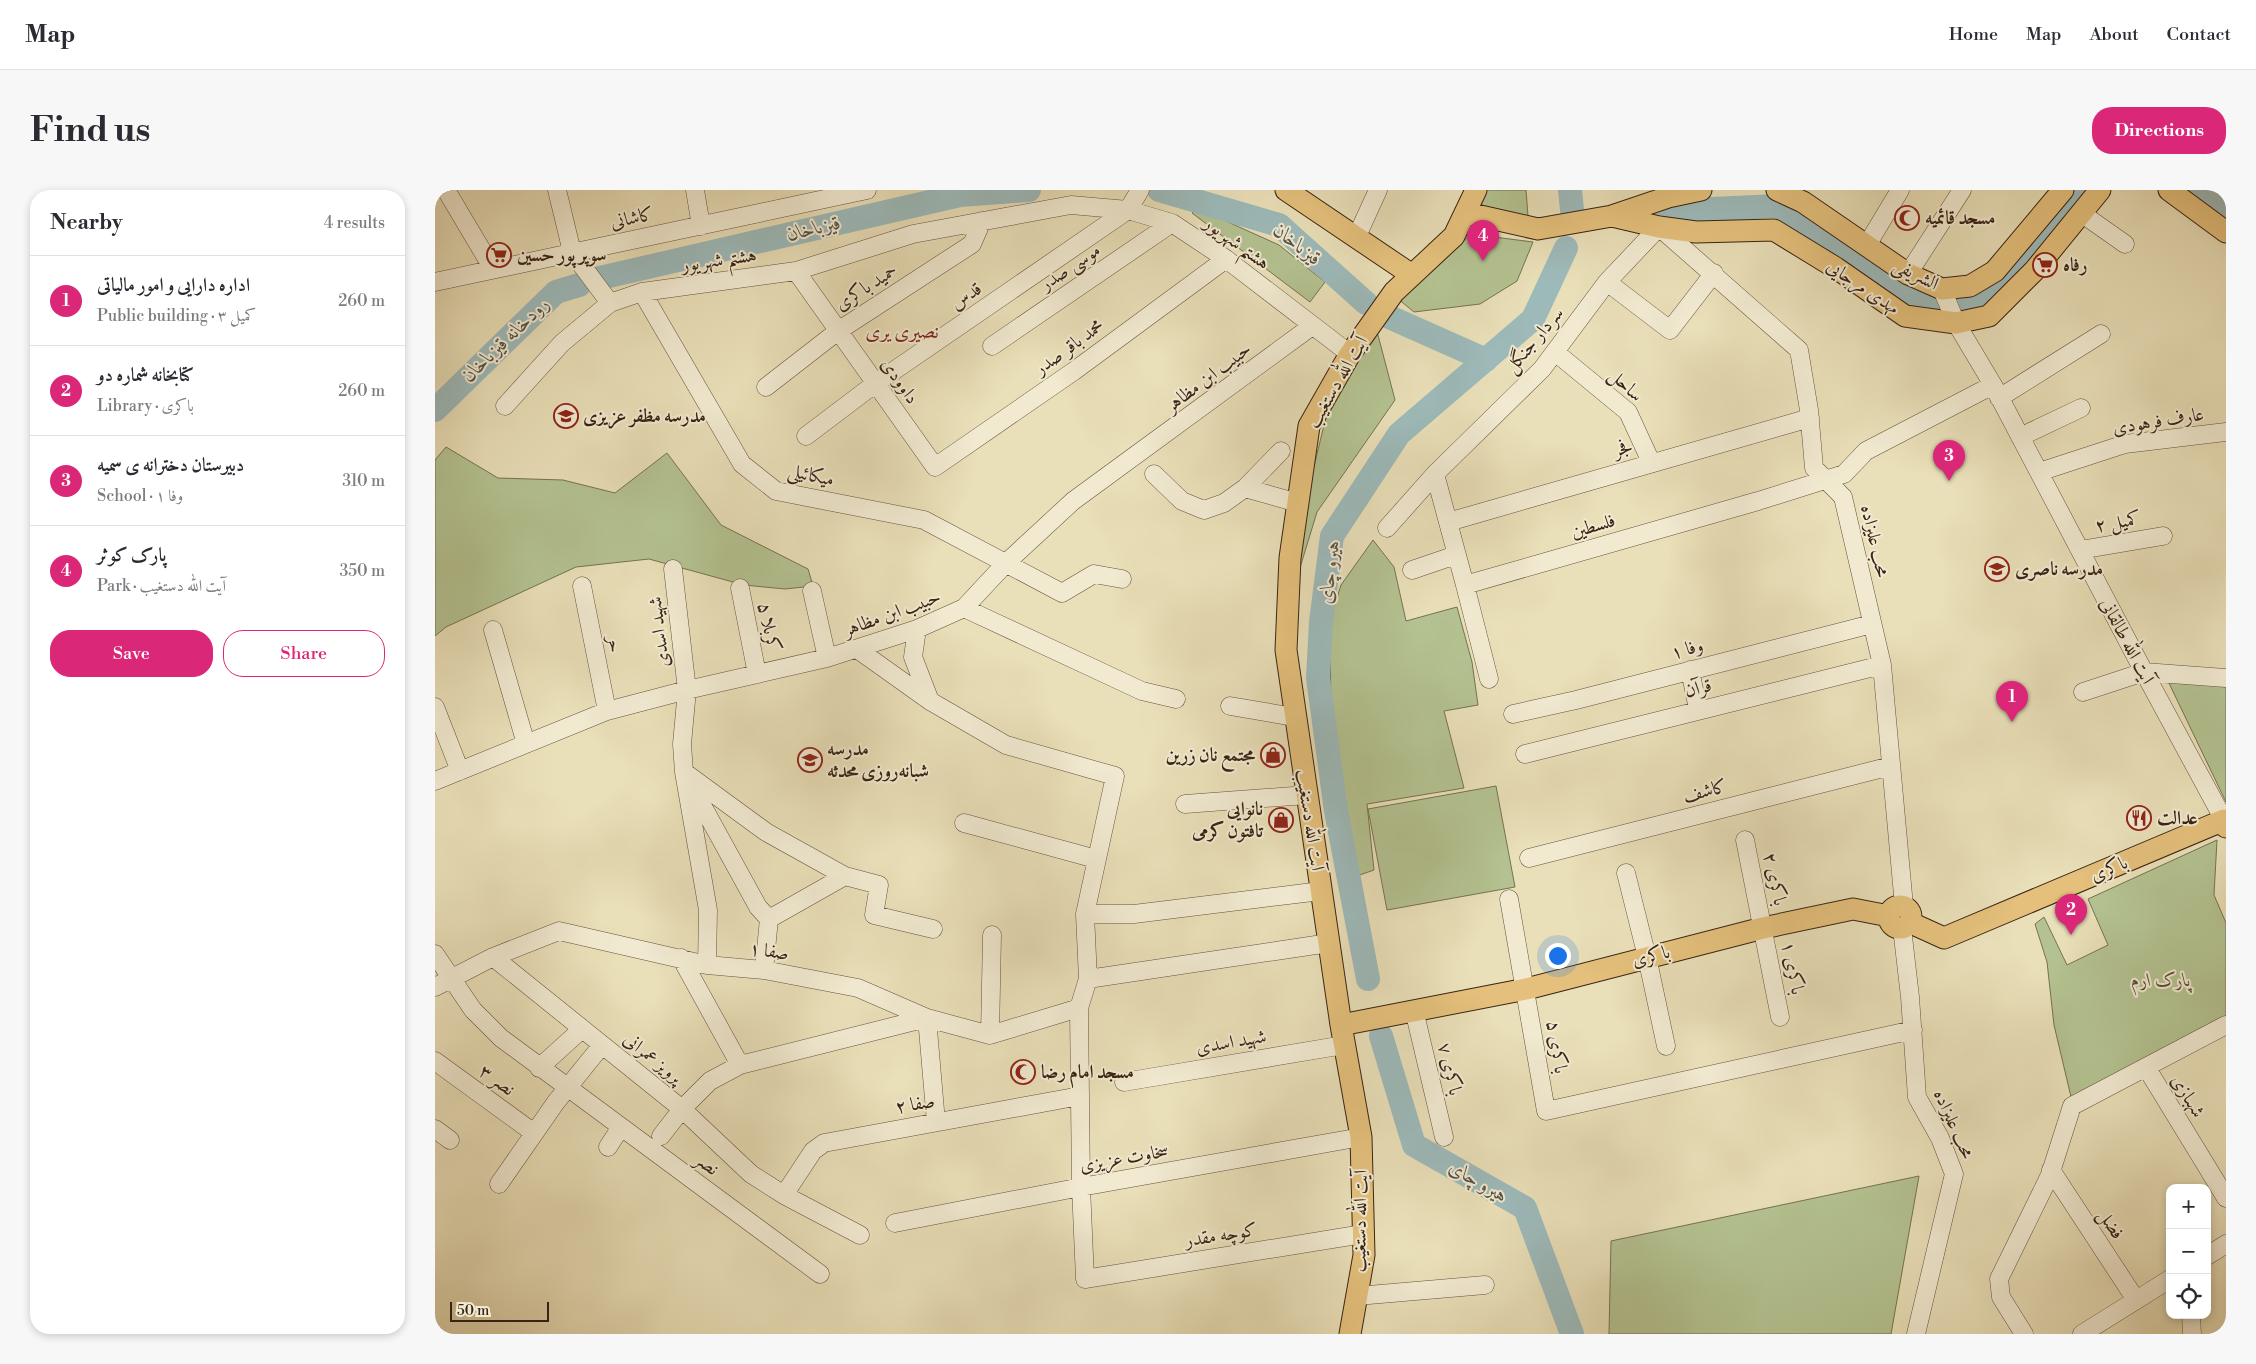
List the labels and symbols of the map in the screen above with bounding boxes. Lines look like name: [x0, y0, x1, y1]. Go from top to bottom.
street label: کاشانی: [608, 202, 656, 234]
mosque icon: مسجد قائمیه: [1894, 205, 1920, 231]
place label: مسجد قائمیه: [1925, 206, 1995, 230]
street label: هشتم شهریور: [1194, 210, 1275, 281]
water label: قیزباخان: [784, 211, 844, 247]
water label: قیزباخان: [1268, 218, 1326, 272]
pin: 4: [1467, 220, 1499, 261]
street label: موسی صدر: [1033, 238, 1105, 298]
supermarket icon: سوپر پور حسین: [486, 242, 512, 268]
place label: سوپر پور حسین: [517, 243, 607, 269]
street label: هشتم شهریور: [678, 243, 759, 284]
street label: الشریفی: [1889, 252, 1943, 297]
supermarket icon: رفاه: [2032, 252, 2058, 278]
place label: رفاه: [2063, 253, 2088, 277]
street label: مهدی مرجایی: [1821, 254, 1904, 321]
street label: حمید باکری: [830, 258, 902, 316]
street label: قدس: [945, 277, 987, 315]
water label: رودخانه قیزباخان: [457, 292, 555, 388]
street label: سردار جنگل: [1498, 301, 1570, 379]
street label: محمد باقر صدر: [1028, 313, 1109, 382]
district label: نصیری یری: [865, 320, 939, 345]
street label: آیت الله دستغیب: [1298, 328, 1374, 432]
street label: حبیب ابن مظاهر: [1158, 337, 1256, 418]
street label: داوودی: [876, 353, 924, 409]
street label: ساحل: [1603, 363, 1648, 408]
street label: عارف فرهودی: [2111, 402, 2205, 440]
school or university icon: مدرسه مظفر عزیزی: [553, 403, 579, 429]
place label: مدرسه مظفر عزیزی: [583, 404, 706, 429]
street label: فجر: [1609, 434, 1635, 463]
pin: 3: [1933, 440, 1965, 481]
street label: میکائیلی: [785, 458, 837, 494]
street label: محب علیزاده: [1855, 503, 1895, 580]
street label: کمیل ۲: [2093, 506, 2143, 539]
street label: فلسطین: [1568, 508, 1618, 544]
water label: هیرو چای: [1314, 539, 1346, 605]
school or university icon: مدرسه ناصری: [1984, 556, 2010, 582]
place label: مدرسه ناصری: [2015, 557, 2103, 581]
street label: حبیب ابن مظاهر: [838, 584, 944, 642]
street label: آیت الله طالقانی: [2094, 592, 2163, 690]
street label: شهید اسدی: [643, 595, 675, 669]
street label: کربلا ۵: [752, 600, 786, 654]
street label: حر: [601, 632, 628, 654]
street label: وفا ۱: [1668, 633, 1706, 665]
street label: قرآن: [1682, 673, 1714, 703]
pin: 1: [1996, 681, 2028, 722]
place label: مدرسه شبانه‌روزی محدثه: [827, 737, 929, 783]
shop icon: مجتمع نان زرین: [1260, 742, 1286, 768]
place label: مجتمع نان زرین: [1165, 743, 1256, 772]
school or university icon: مدرسه شبانه‌روزی محدثه: [797, 747, 823, 773]
street label: آیت الله دستغیب: [1290, 767, 1333, 874]
street label: کاشف: [1680, 774, 1730, 808]
place label: نانوایی تافتون کرمی: [1191, 797, 1263, 843]
restaurant icon: عدالت: [2126, 805, 2152, 831]
place label: عدالت: [2157, 806, 2198, 830]
shop icon: نانوایی تافتون کرمی: [1268, 807, 1294, 833]
street label: باکری ۲: [1758, 850, 1792, 908]
street label: باکری: [2087, 850, 2131, 888]
pin: 2: [2055, 894, 2087, 935]
street label: صفا ۱: [748, 936, 790, 966]
street label: باکری ۱: [1776, 939, 1810, 997]
street label: باکری: [1629, 940, 1673, 972]
your location: [1545, 943, 1571, 969]
park label: پارک ارم: [2131, 968, 2192, 996]
street label: باکری ۵: [1541, 1019, 1573, 1075]
street label: شهید اسدی: [1194, 1024, 1268, 1060]
street label: پرویز عمرانی: [619, 1027, 689, 1090]
street label: باکری ۷: [1432, 1040, 1468, 1098]
street label: نصر ۳: [474, 1059, 520, 1101]
mosque icon: مسجد امام رضا: [1010, 1059, 1036, 1085]
place label: مسجد امام رضا: [1041, 1060, 1134, 1089]
street label: شهبازی: [2166, 1070, 2210, 1122]
street label: محب علیزاده: [1928, 1086, 1980, 1163]
street label: صفا ۲: [893, 1089, 937, 1119]
street label: سخاوت عزیزی: [1078, 1138, 1171, 1179]
street label: نصر: [689, 1146, 724, 1181]
water label: هیرو چای: [1444, 1155, 1512, 1209]
street label: آیت الله دستغیب: [1344, 1168, 1373, 1273]
street label: فضل: [2092, 1204, 2130, 1244]
street label: کوچه مقدر: [1181, 1217, 1259, 1254]
scale bar: [450, 1299, 549, 1322]

